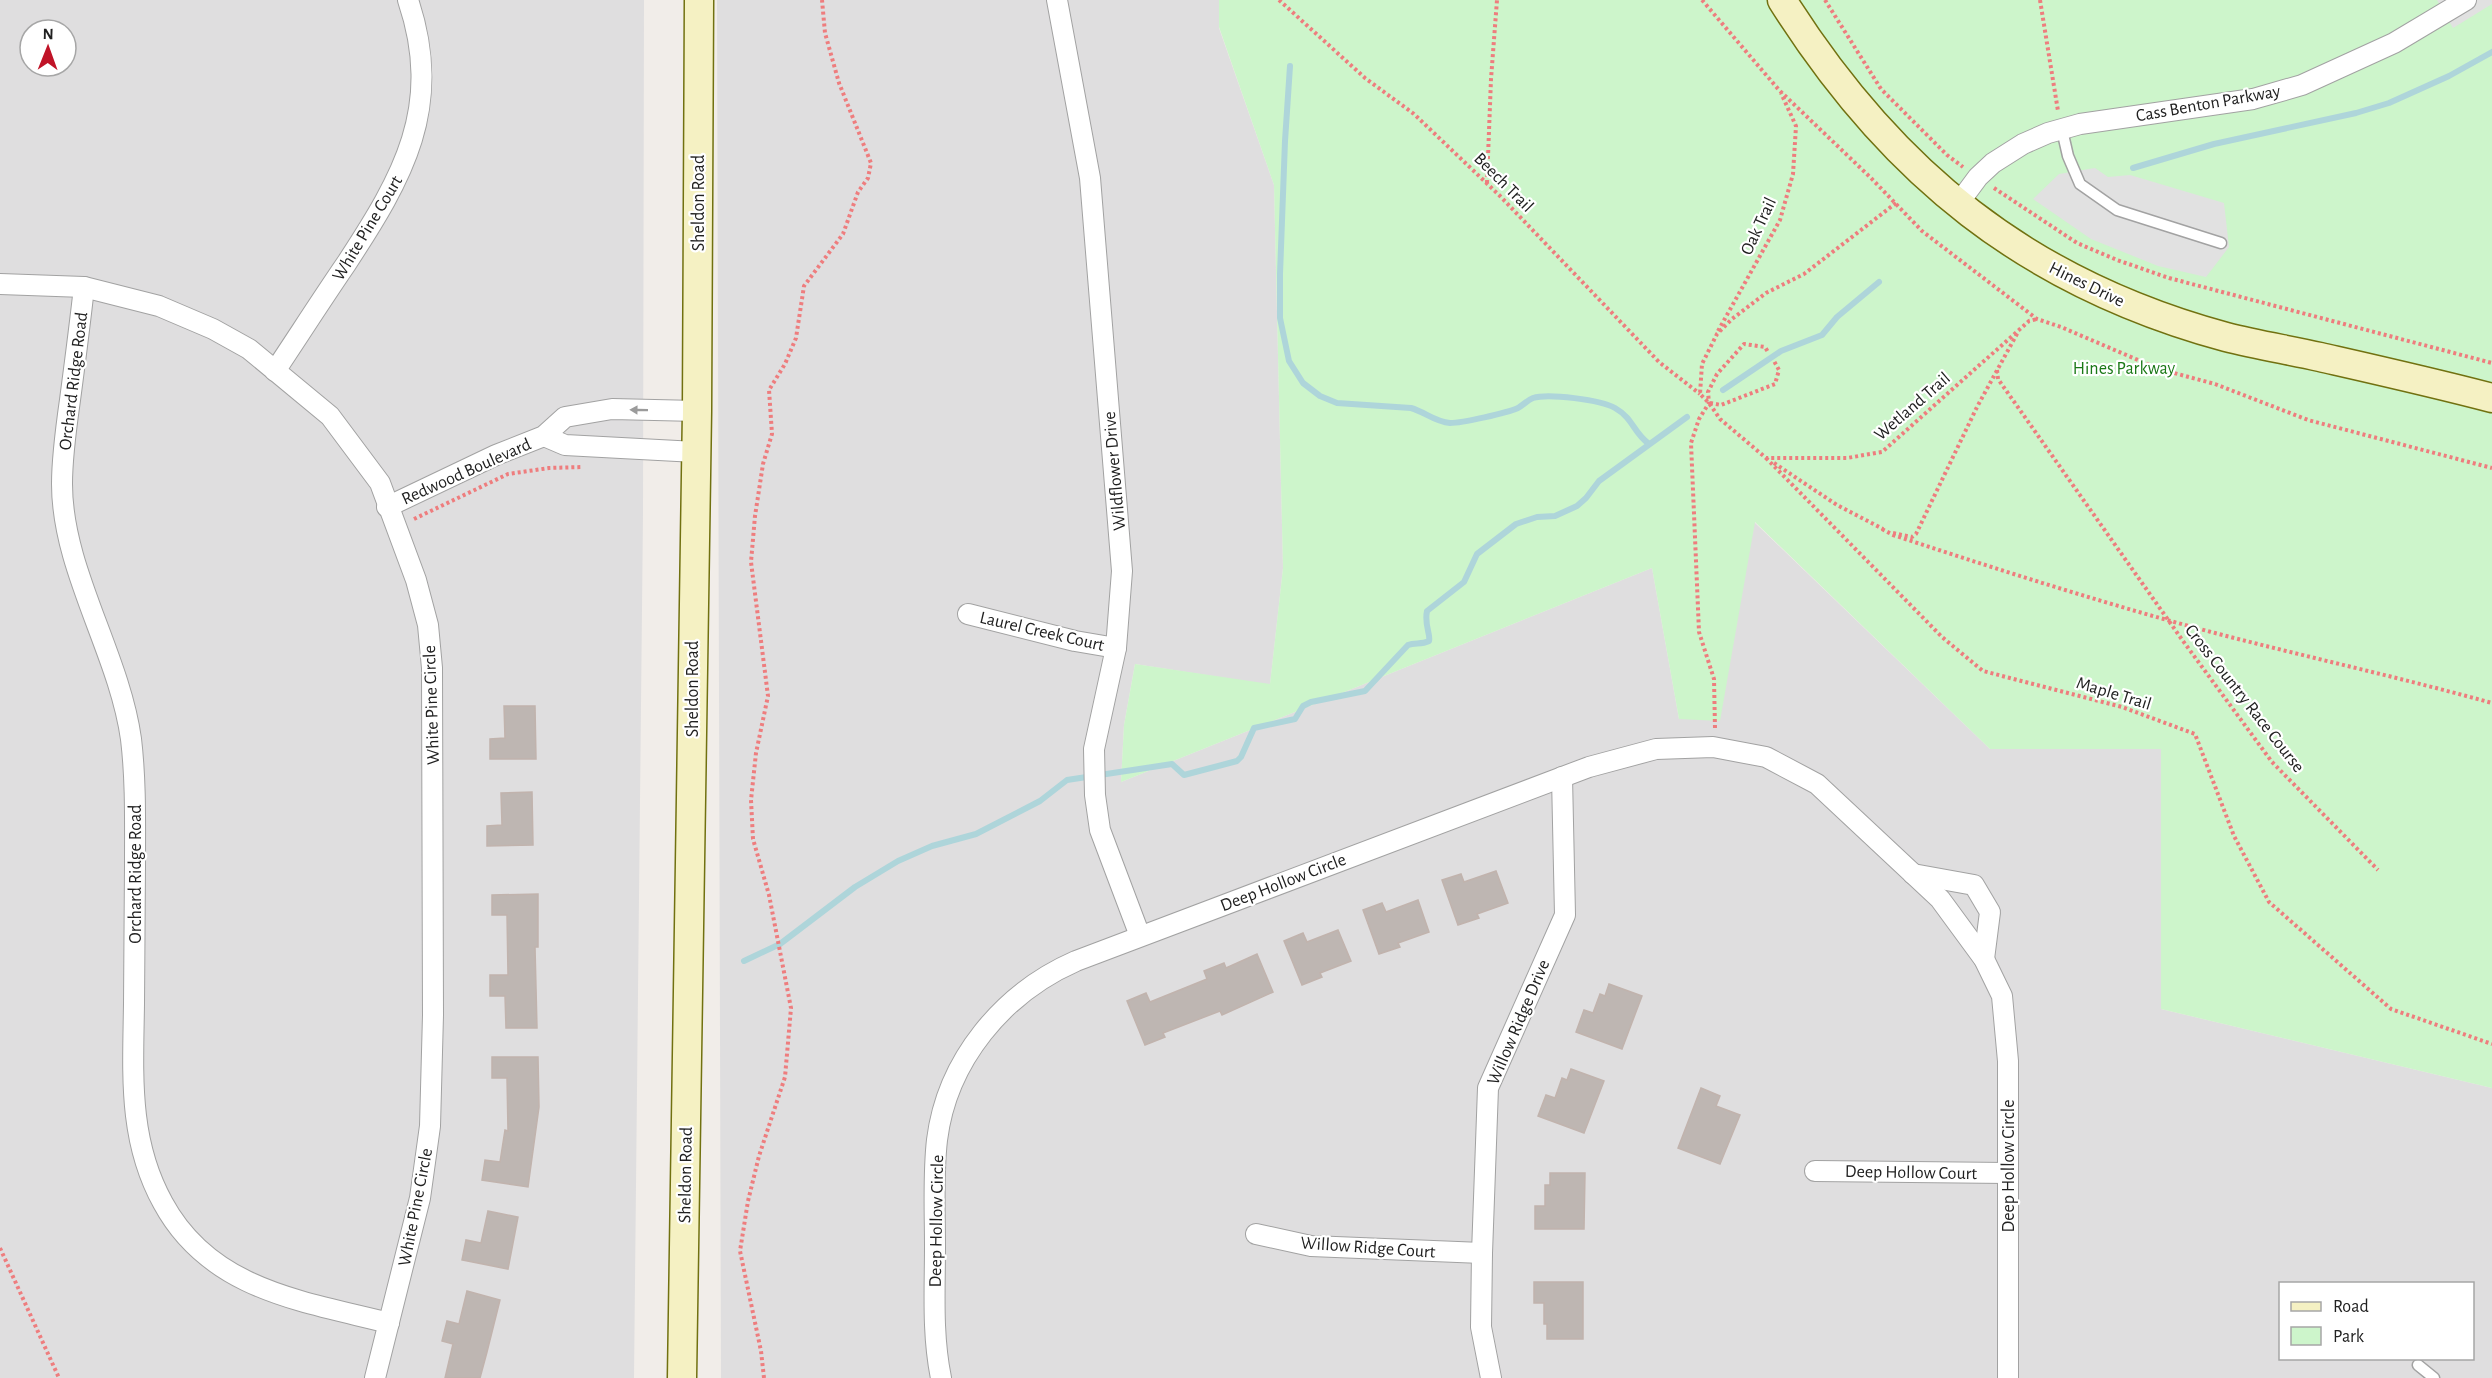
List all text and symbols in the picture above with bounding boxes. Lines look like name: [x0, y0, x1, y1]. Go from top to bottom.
north arrow: [18, 18, 78, 78]
text: N: [43, 26, 54, 42]
street label: Cass Benton Parkway: [2135, 82, 2282, 126]
street label: Beech Trail: [1470, 150, 1536, 216]
street label: Sheldon Road: [690, 155, 708, 251]
street label: White Pine Court: [329, 173, 406, 284]
street label: Oak Trail: [1738, 195, 1780, 258]
street label: Hines Drive: [2046, 259, 2127, 311]
street label: Orchard Ridge Road: [57, 311, 91, 451]
park label: Hines Parkway: [2073, 360, 2176, 378]
street label: Wetland Trail: [1871, 369, 1954, 444]
one-way arrow: [629, 405, 648, 414]
street label: Wildflower Drive: [1101, 411, 1129, 531]
street label: Redwood Boulevard: [399, 435, 534, 509]
street label: Laurel Creek Court: [978, 609, 1106, 655]
street label: Cross Country Race Course: [2181, 621, 2307, 776]
street label: Sheldon Road: [684, 641, 702, 737]
street label: White Pine Circle: [421, 645, 443, 765]
street label: Maple Trail: [2074, 674, 2153, 714]
street label: Orchard Ridge Road: [127, 804, 145, 944]
street label: Deep Hollow Circle: [1218, 851, 1349, 915]
street label: Willow Ridge Drive: [1484, 957, 1553, 1088]
street label: Deep Hollow Circle: [2000, 1100, 2018, 1232]
street label: Sheldon Road: [676, 1127, 696, 1223]
street label: White Pine Circle: [396, 1147, 436, 1268]
street label: Deep Hollow Circle: [927, 1154, 947, 1288]
street label: Deep Hollow Court: [1845, 1163, 1977, 1183]
street label: Willow Ridge Court: [1300, 1234, 1436, 1262]
legend: [2279, 1282, 2474, 1360]
text: Road: [2333, 1298, 2369, 1316]
text: Park: [2333, 1328, 2365, 1346]

